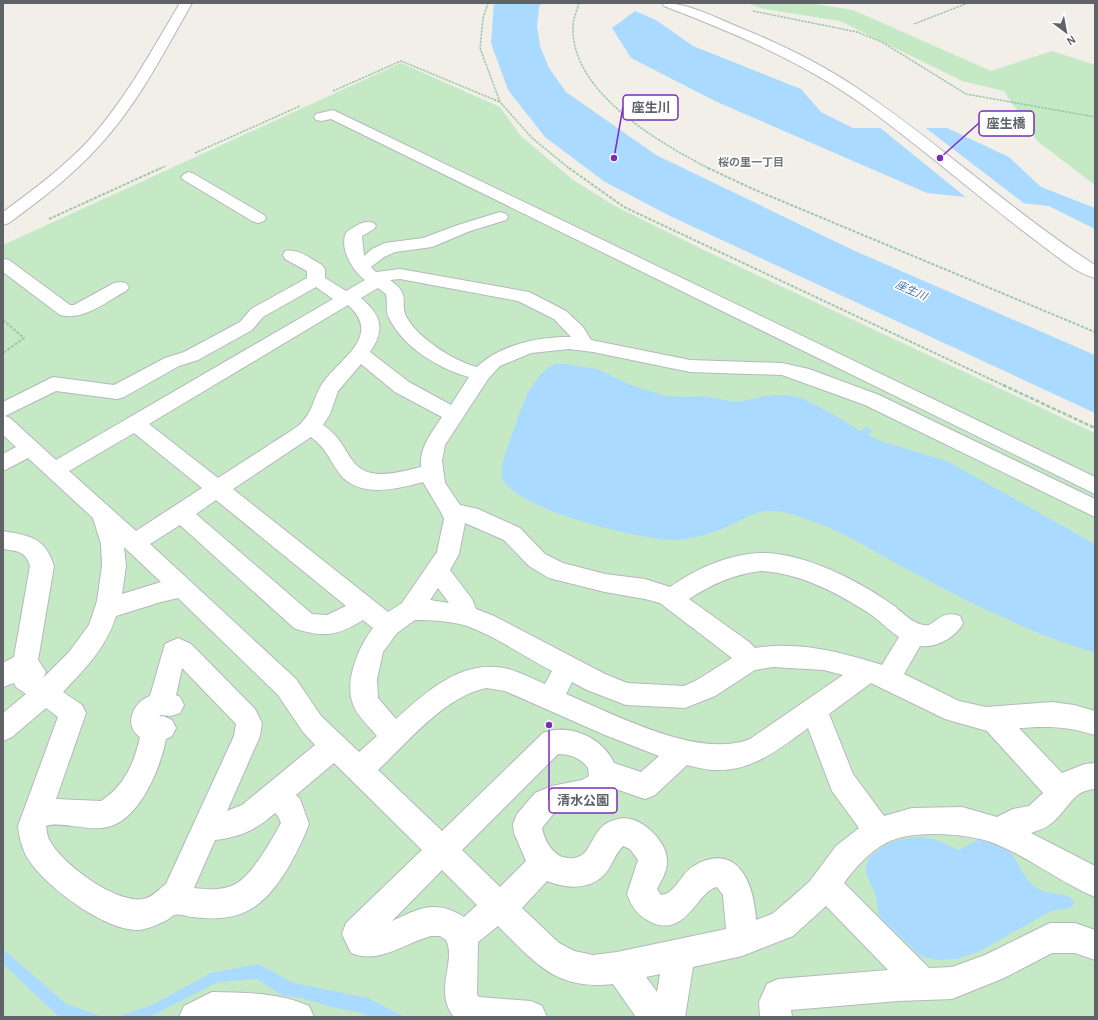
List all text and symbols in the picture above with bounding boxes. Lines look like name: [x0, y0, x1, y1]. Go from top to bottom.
north arrow: [1046, 12, 1086, 52]
text: N: [1064, 32, 1078, 48]
callout: 座生川: [623, 95, 678, 120]
text: 座生川: [631, 100, 671, 117]
callout: 座生橋: [979, 111, 1034, 136]
text: 座生橋: [986, 116, 1026, 133]
district label: 桜の里一丁目: [718, 156, 784, 170]
water label: 座生川: [893, 278, 930, 305]
callout: 清水公園: [549, 788, 617, 813]
text: 清水公園: [557, 794, 609, 810]

